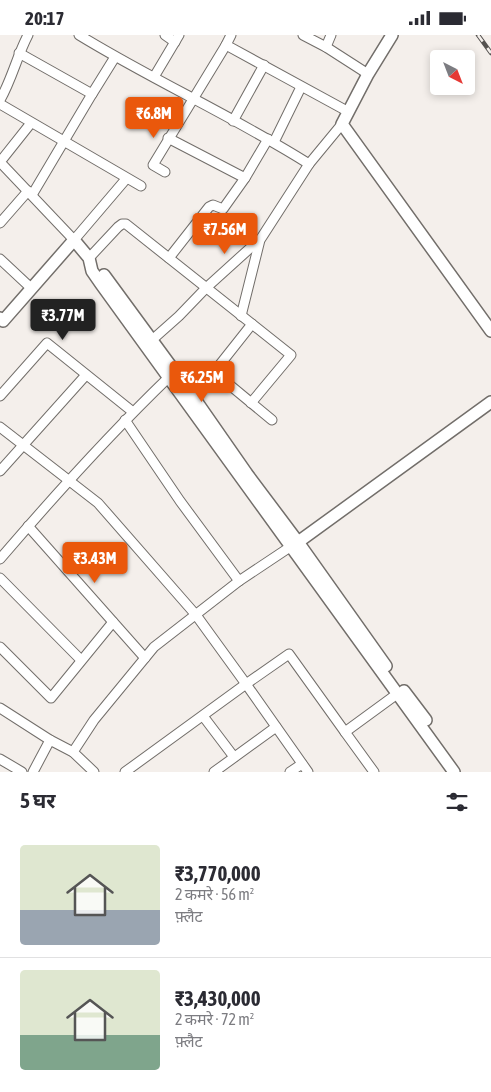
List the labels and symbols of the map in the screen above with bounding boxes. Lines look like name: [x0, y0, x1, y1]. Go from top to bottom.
north arrow: [430, 50, 475, 95]
pin: ₹6.8M: [119, 97, 189, 139]
pin: ₹7.56M: [184, 213, 266, 255]
pin: ₹3.77M: [22, 299, 104, 341]
pin: ₹6.25M: [161, 361, 243, 403]
pin: ₹3.43M: [54, 541, 136, 584]

